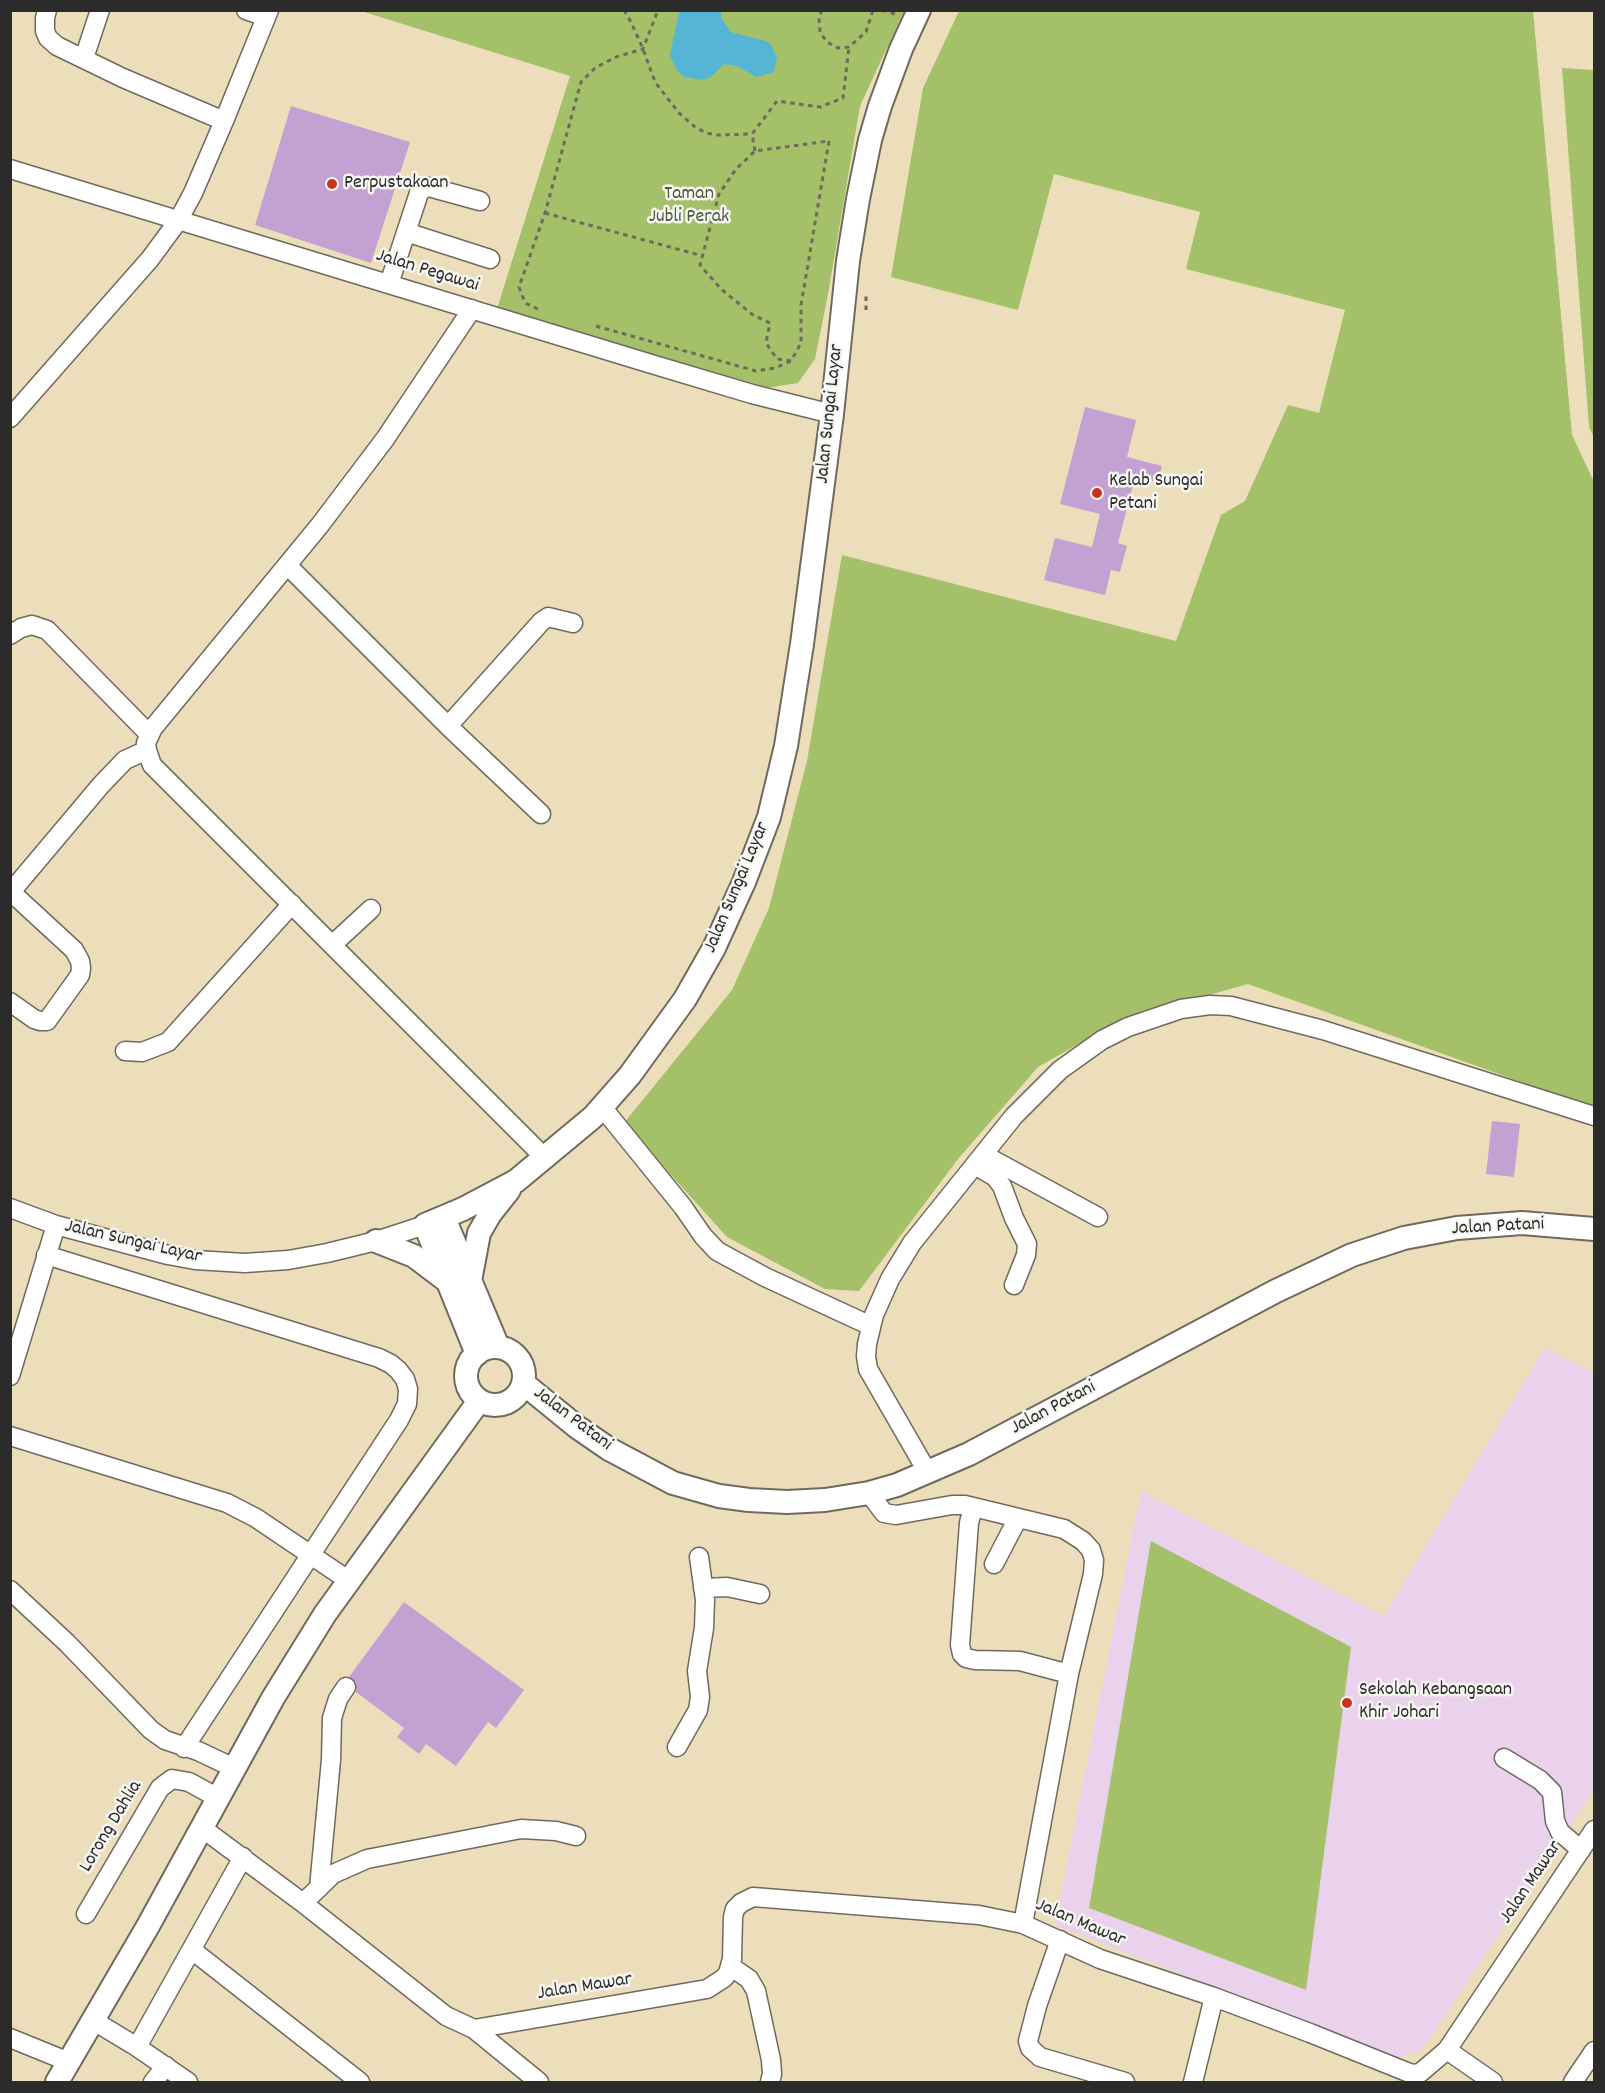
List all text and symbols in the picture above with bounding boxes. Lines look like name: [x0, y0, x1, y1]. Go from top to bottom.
place label: Perpustakaan: [344, 172, 449, 196]
marker: Perpustakaan: [325, 177, 339, 191]
park label: Taman Jubli Perak: [649, 183, 729, 230]
street label: Jalan Pegawai: [373, 245, 481, 299]
street label: Jalan Sungai Layar: [812, 343, 850, 485]
place label: Kelab Sungai Petani: [1109, 470, 1203, 517]
marker: Kelab Sungai Petani: [1090, 486, 1104, 500]
street label: Jalan Sungai Layar: [700, 819, 776, 957]
street label: Jalan Patani: [1451, 1214, 1545, 1242]
street label: Jalan Sungai Layar: [62, 1216, 204, 1270]
street label: Jalan Patani: [1007, 1377, 1101, 1441]
street label: Jalan Patani: [528, 1383, 616, 1457]
place label: Sekolah Kebangsaan Khir Johari: [1359, 1679, 1512, 1726]
marker: Sekolah Kebangsaan Khir Johari: [1340, 1696, 1354, 1710]
street label: Lorong Dahlia: [75, 1777, 149, 1877]
street label: Jalan Mawar: [1495, 1837, 1569, 1929]
street label: Jalan Mawar: [1031, 1894, 1129, 1954]
street label: Jalan Mawar: [536, 1969, 634, 2007]

